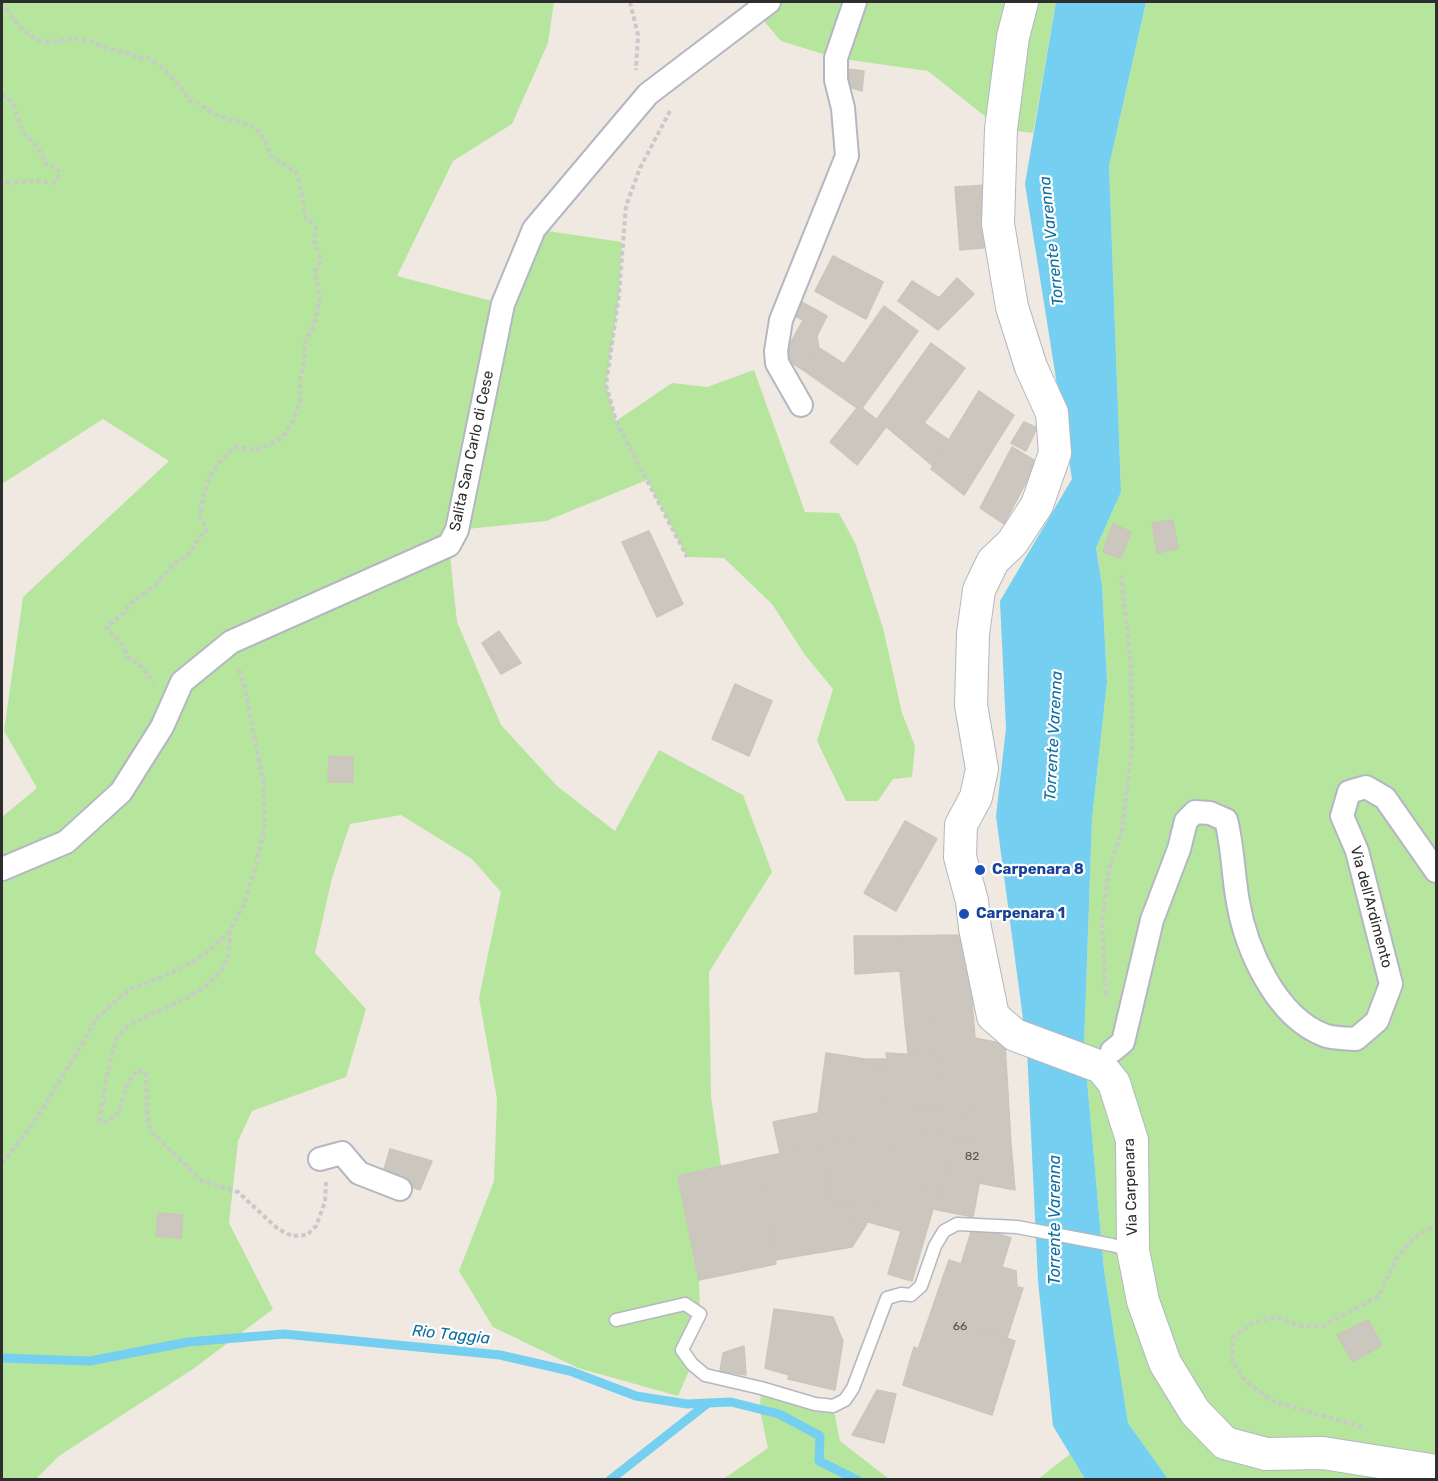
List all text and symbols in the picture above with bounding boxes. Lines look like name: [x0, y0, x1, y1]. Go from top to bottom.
water label: Torrente Varenna: [1036, 175, 1068, 307]
street label: Salita San Carlo di Cese: [446, 369, 498, 533]
water label: Torrente Varenna: [1041, 670, 1067, 802]
street label: Via dell'Ardimento: [1346, 844, 1396, 970]
place label: Carpenara 8: [992, 861, 1084, 879]
marker: Carpenara 8: [973, 863, 987, 877]
place label: Carpenara 1: [976, 905, 1065, 923]
marker: Carpenara 1: [957, 907, 971, 921]
street label: Via Carpenara: [1120, 1138, 1142, 1236]
house number: 82: [965, 1150, 979, 1164]
water label: Torrente Varenna: [1045, 1155, 1065, 1285]
house number: 66: [953, 1320, 967, 1334]
water label: Rio Taggia: [411, 1321, 491, 1349]

